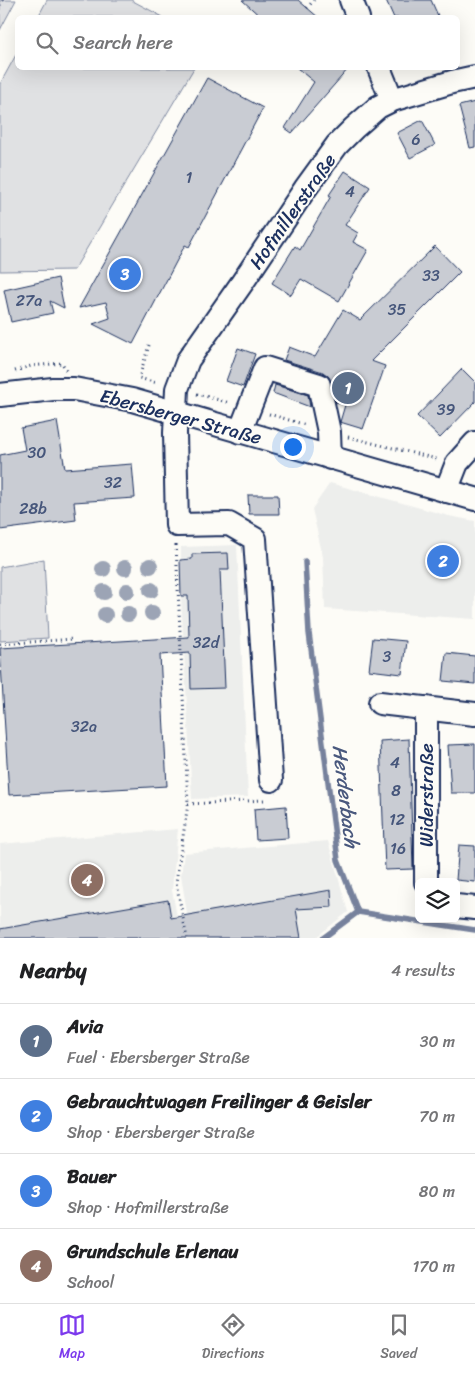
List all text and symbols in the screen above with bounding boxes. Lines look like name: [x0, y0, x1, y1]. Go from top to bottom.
search box: [15, 15, 460, 70]
text: Search here: [73, 26, 173, 59]
icon: search: [33, 29, 61, 57]
house number: 6: [411, 125, 421, 154]
street label: Hofmillerstraße: [240, 146, 345, 276]
house number: 1: [186, 163, 193, 192]
house number: 4: [345, 177, 355, 206]
pin: 3: [109, 255, 141, 293]
house number: 33: [422, 261, 440, 290]
house number: 27a: [16, 286, 42, 315]
house number: 35: [388, 295, 407, 324]
pin: 1: [332, 369, 364, 407]
street label: Ebersberger Straße: [96, 379, 266, 454]
house number: 39: [437, 395, 455, 424]
your location: [280, 434, 306, 460]
house number: 30: [28, 438, 46, 467]
house number: 32: [104, 468, 122, 497]
house number: 28b: [19, 494, 47, 523]
pin: 2: [427, 542, 459, 580]
house number: 32d: [193, 628, 221, 657]
house number: 3: [383, 642, 392, 671]
house number: 32a: [71, 712, 97, 741]
water label: Herderbach: [322, 743, 369, 851]
street label: Widerstraße: [410, 743, 443, 847]
house number: 4: [390, 748, 400, 777]
house number: 8: [391, 776, 401, 805]
house number: 12: [389, 805, 405, 834]
house number: 16: [390, 834, 406, 863]
pin: 4: [71, 861, 103, 899]
map controls: [415, 878, 460, 923]
button: layers: [415, 878, 460, 923]
text: Nearby: [20, 952, 86, 990]
text: 4 results: [391, 956, 455, 985]
text: Avia: [67, 1010, 103, 1043]
text: 1: [33, 1027, 39, 1056]
text: 30 m: [420, 1027, 455, 1056]
text: Fuel · Ebersberger Straße: [67, 1043, 250, 1072]
text: Gebrauchtwagen Freilinger & Geisler: [67, 1085, 371, 1118]
text: 2: [31, 1102, 41, 1131]
text: 70 m: [419, 1102, 455, 1131]
text: Shop · Ebersberger Straße: [67, 1118, 255, 1147]
text: Bauer: [67, 1160, 116, 1193]
text: 3: [32, 1177, 40, 1206]
text: 80 m: [419, 1177, 455, 1206]
text: Shop · Hofmillerstraße: [67, 1193, 229, 1222]
text: Grundschule Erlenau: [67, 1235, 238, 1268]
text: 4: [31, 1252, 41, 1281]
text: 170 m: [412, 1252, 455, 1281]
text: School: [67, 1268, 114, 1297]
tab: Map: [58, 1311, 86, 1366]
tab: Directions: [202, 1311, 264, 1366]
tab: Saved: [380, 1311, 417, 1366]

